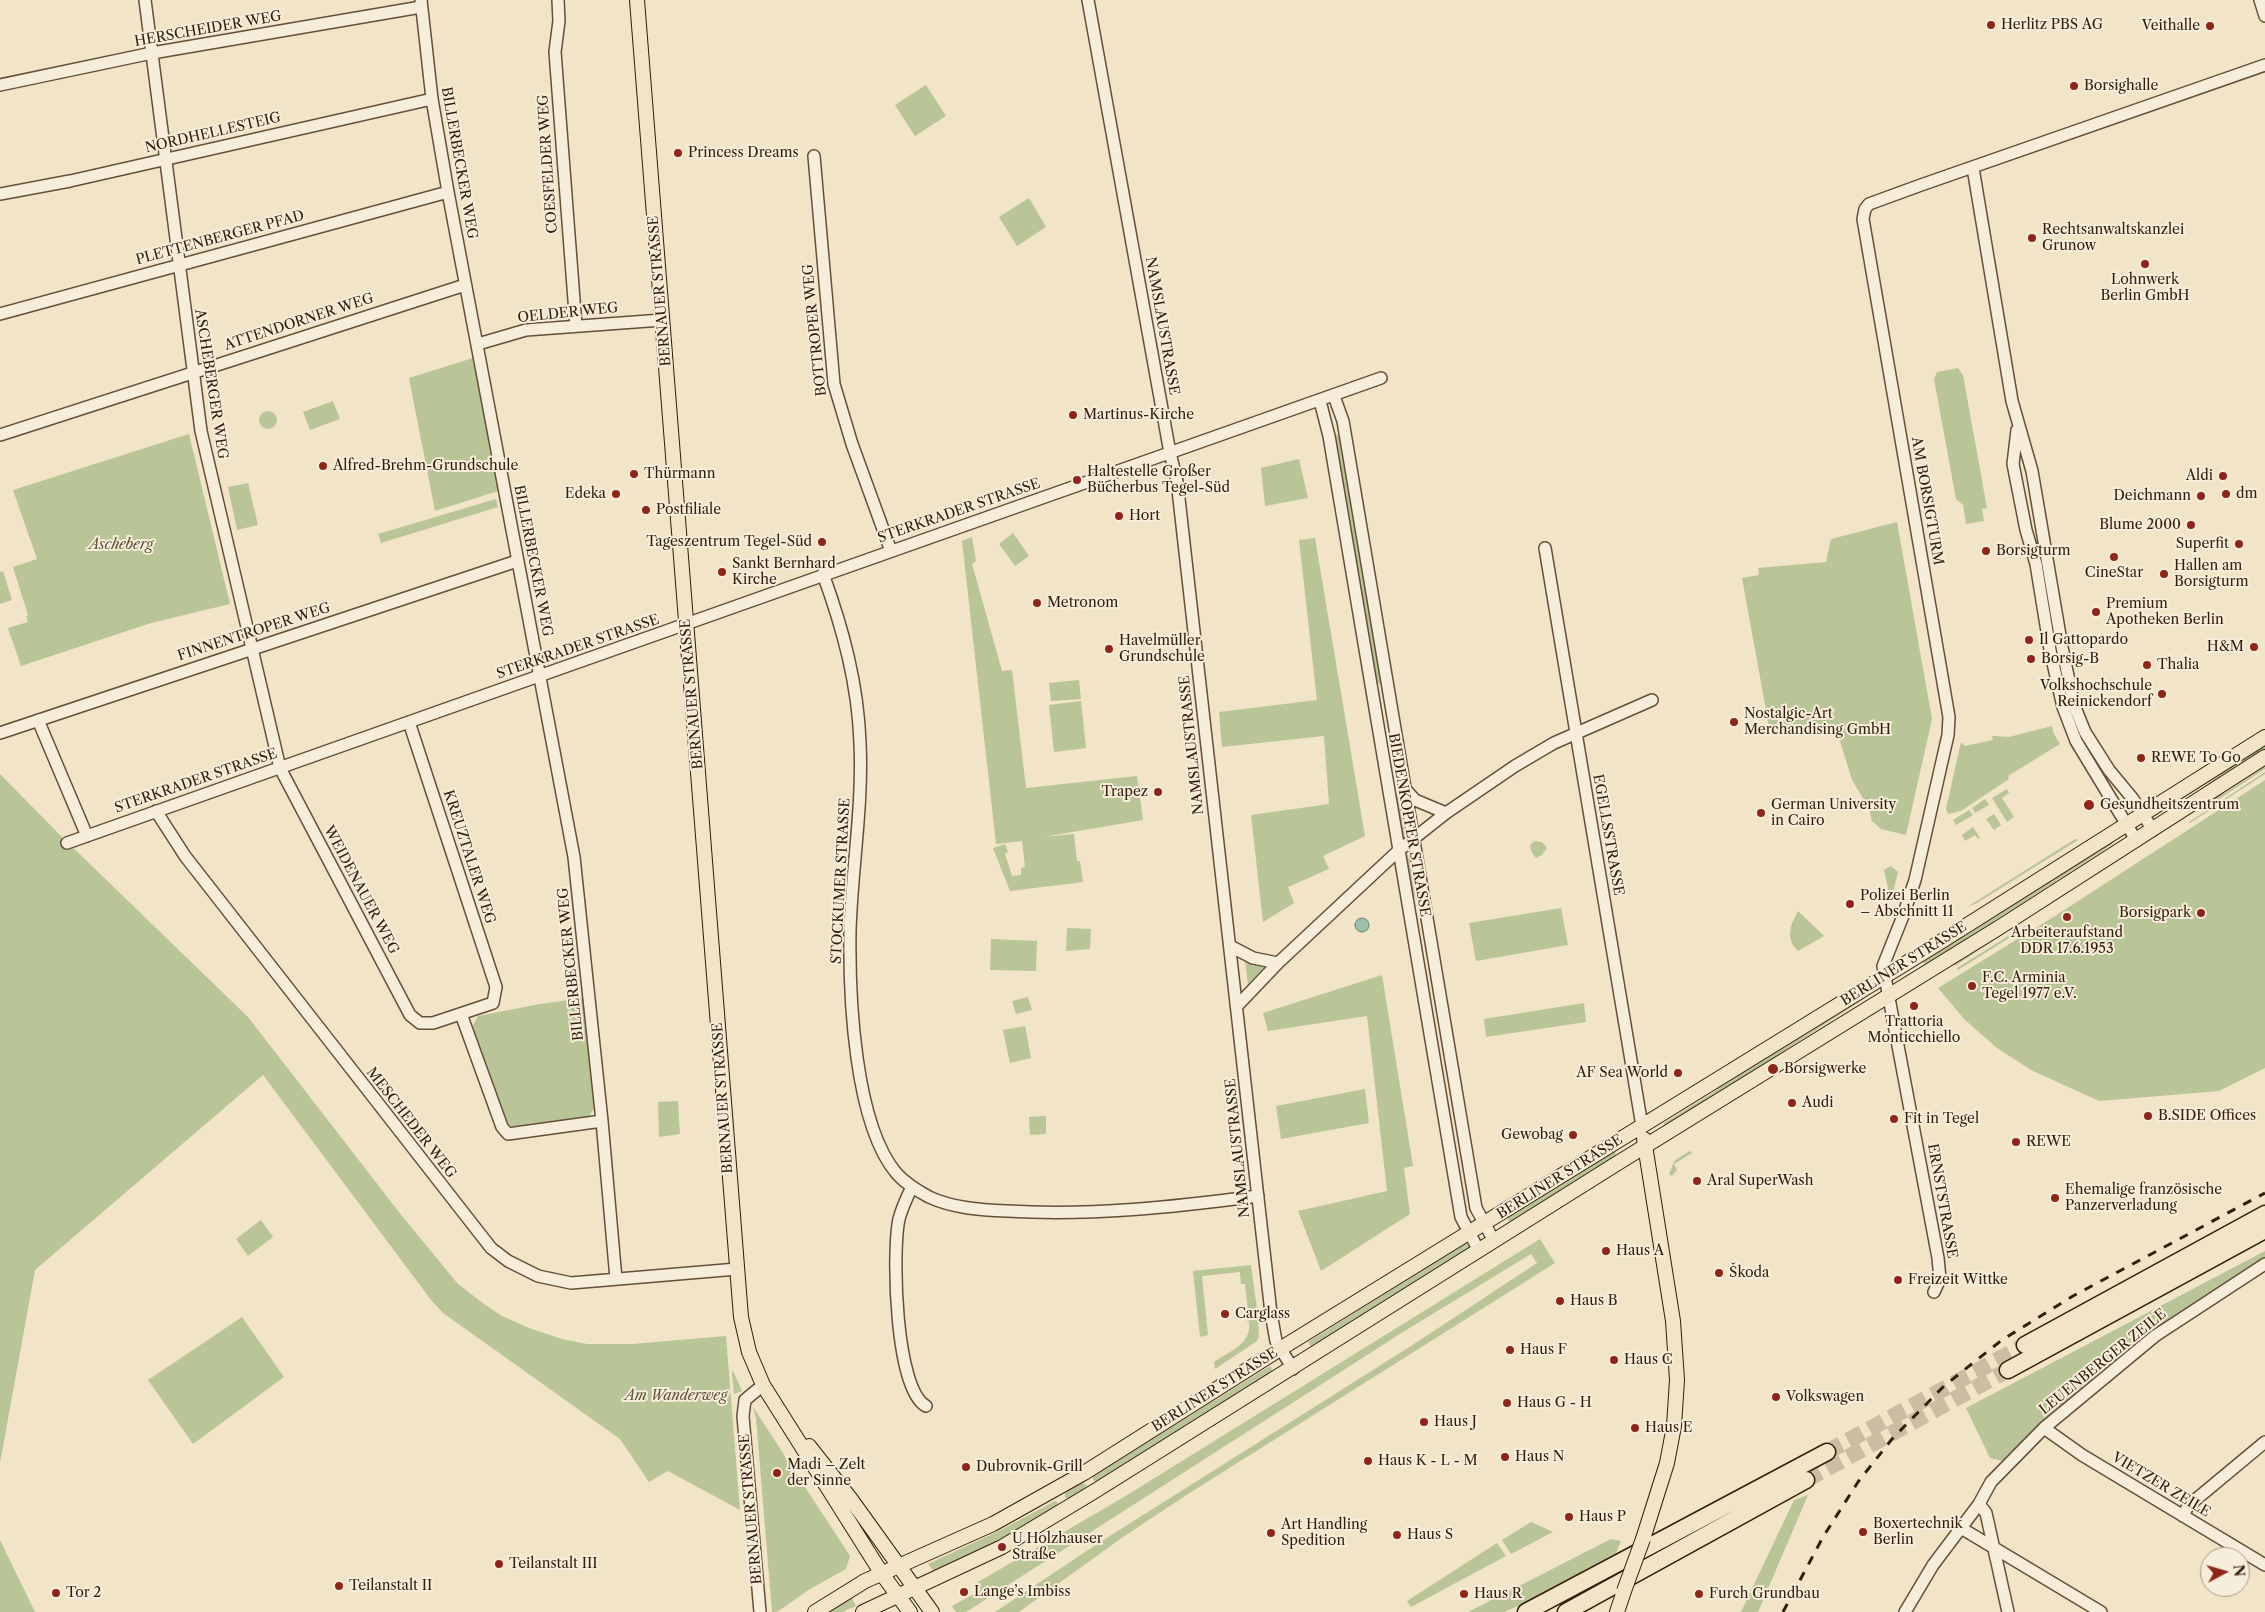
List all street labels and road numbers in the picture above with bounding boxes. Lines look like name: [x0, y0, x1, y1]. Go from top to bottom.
street label: HERSCHEIDER WEG: [133, 8, 283, 50]
street label: BILLERBECKER WEG: [437, 86, 481, 240]
street label: COESFELDER WEG: [535, 94, 561, 234]
street label: NORDHELLESTEIG: [143, 109, 283, 157]
street label: PLETTENBERGER PFAD: [134, 207, 306, 269]
street label: BERNAUER STRASSE: [645, 215, 675, 367]
street label: NAMSLAUSTRASSE: [1142, 256, 1182, 396]
street label: BOTTROPER WEG: [800, 263, 830, 397]
street label: ATTENDORNER WEG: [222, 290, 376, 354]
street label: OELDER WEG: [517, 299, 619, 327]
street label: ASCHEBERGER WEG: [191, 308, 231, 460]
street label: AM BORSIGTURM: [1907, 435, 1947, 567]
street label: STERKRADER STRASSE: [875, 475, 1043, 547]
street label: BILLERBECKER WEG: [510, 484, 556, 638]
street label: FINNENTROPER WEG: [175, 599, 333, 665]
street label: STERKRADER STRASSE: [494, 611, 662, 683]
street label: BERNAUER STRASSE: [677, 618, 707, 770]
street label: NAMSLAUSTRASSE: [1176, 675, 1208, 815]
street label: BIEDENKOPFER STRASSE: [1385, 732, 1433, 918]
street label: STERKRADER STRASSE: [112, 745, 280, 817]
street label: EGELLSSTRASSE: [1589, 773, 1627, 897]
street label: KREUZTALER WEG: [439, 788, 499, 926]
street label: STOCKUMER STRASSE: [828, 797, 854, 965]
street label: WEIDENAUER WEG: [320, 823, 402, 957]
street label: BILLERBECKER WEG: [555, 886, 587, 1042]
street label: BERLINER STRASSE: [1838, 918, 1970, 1010]
street label: BERNAUER STRASSE: [709, 1022, 737, 1174]
street label: MESCHEDER WEG: [363, 1064, 459, 1182]
street label: NAMSLAUSTRASSE: [1222, 1078, 1254, 1218]
street label: BERLINER STRASSE: [1494, 1131, 1626, 1223]
street label: ERNSTSTRASSE: [1924, 1142, 1960, 1260]
street label: LEUENBERGER ZEILE: [2036, 1306, 2170, 1418]
street label: BERLINER STRASSE: [1149, 1344, 1281, 1436]
street label: BERNAUER STRASSE: [736, 1433, 766, 1585]
street label: VIETZER ZEILE: [2109, 1449, 2213, 1521]

